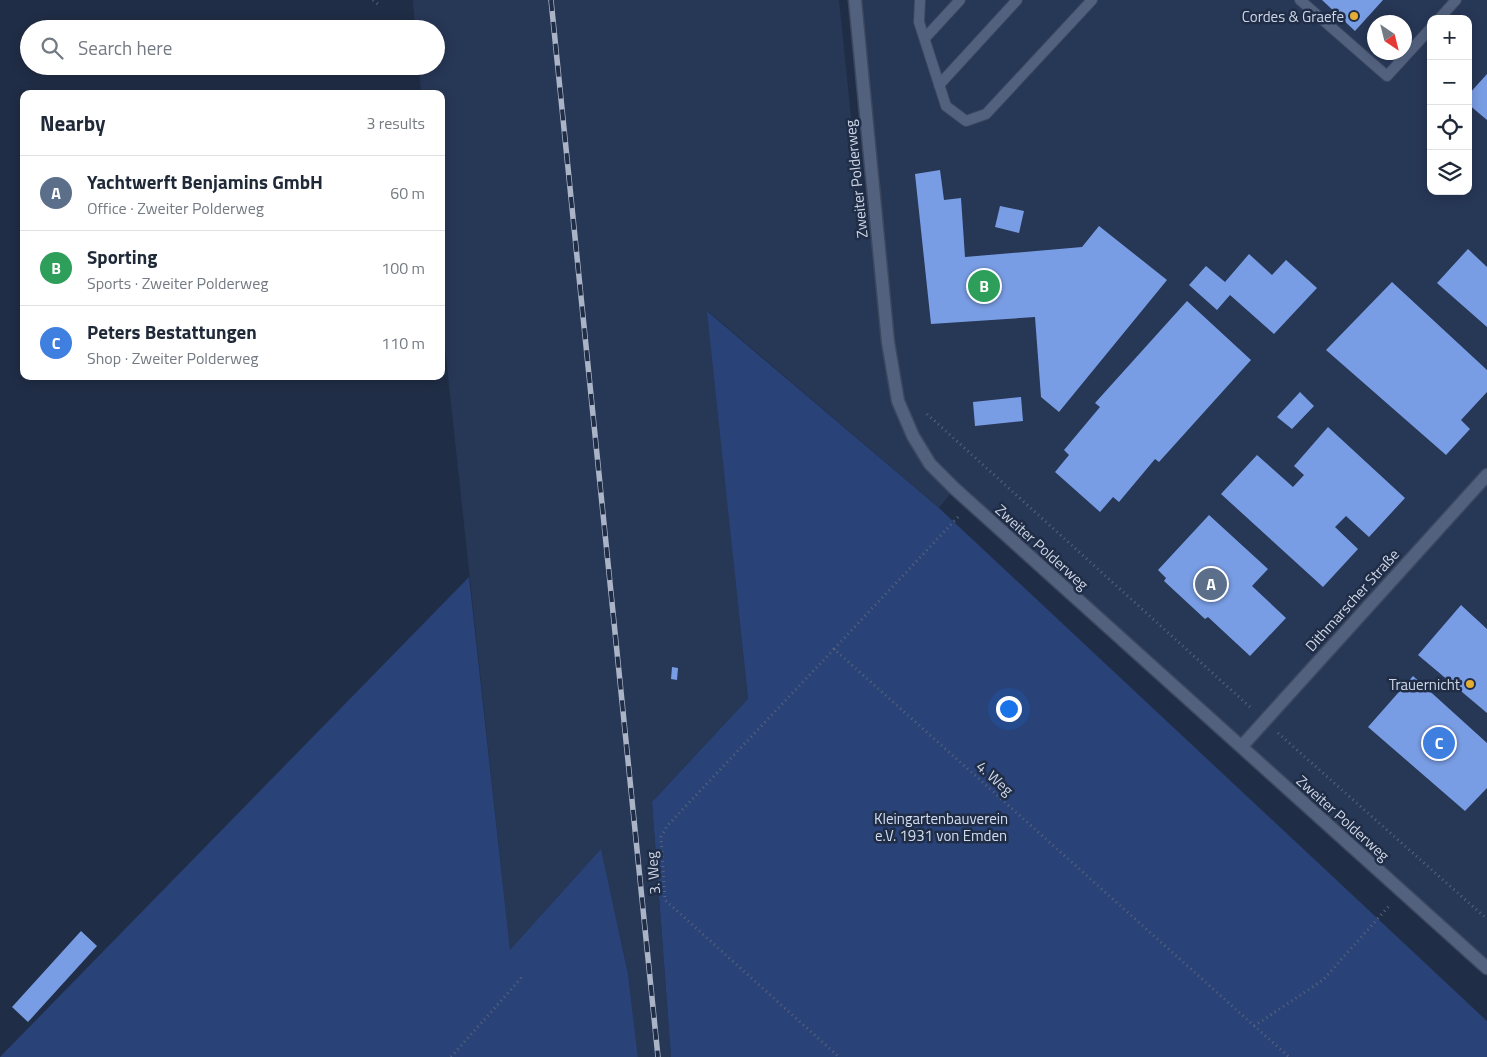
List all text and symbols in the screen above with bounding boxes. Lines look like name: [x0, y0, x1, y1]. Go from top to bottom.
place label: Cordes & Graefe: [1242, 5, 1344, 28]
marker: Cordes & Graefe: [1348, 10, 1360, 22]
north arrow: [1367, 15, 1412, 60]
map controls: [1427, 15, 1472, 195]
button: +: [1427, 15, 1472, 60]
search box: [20, 20, 445, 75]
text: Search here: [78, 33, 172, 62]
icon: search: [38, 34, 66, 62]
button: −: [1427, 60, 1472, 105]
button: locate: [1427, 105, 1472, 150]
text: Nearby: [40, 107, 105, 139]
text: 3 results: [366, 111, 425, 135]
street label: Zweiter Polderweg: [838, 118, 874, 239]
button: layers: [1427, 150, 1472, 195]
text: Yachtwerft Benjamins GmbH: [87, 167, 323, 196]
text: A: [51, 181, 61, 205]
text: 60 m: [390, 181, 425, 205]
text: Office · Zweiter Polderweg: [87, 196, 264, 220]
text: Sporting: [87, 242, 157, 271]
text: B: [51, 256, 61, 280]
text: 100 m: [381, 256, 425, 280]
pin: B: [968, 267, 1000, 305]
text: Sports · Zweiter Polderweg: [87, 271, 269, 295]
text: Peters Bestattungen: [87, 317, 257, 346]
text: C: [52, 331, 60, 355]
text: 110 m: [381, 331, 425, 355]
text: Shop · Zweiter Polderweg: [87, 346, 259, 370]
street label: Zweiter Polderweg: [990, 499, 1094, 596]
street label: Dithmarscher Straße: [1300, 544, 1404, 656]
pin: A: [1195, 565, 1227, 603]
place label: Trauernicht: [1389, 673, 1461, 696]
marker: Trauernicht: [1464, 678, 1476, 690]
your location: [996, 696, 1022, 722]
pin: C: [1423, 724, 1455, 762]
street label: 4. Weg: [971, 755, 1019, 801]
street label: Zweiter Polderweg: [1291, 770, 1395, 867]
park label: Kleingartenbauverein e.V. 1931 von Emden: [874, 807, 1008, 847]
street label: 3. Weg: [640, 850, 666, 896]

